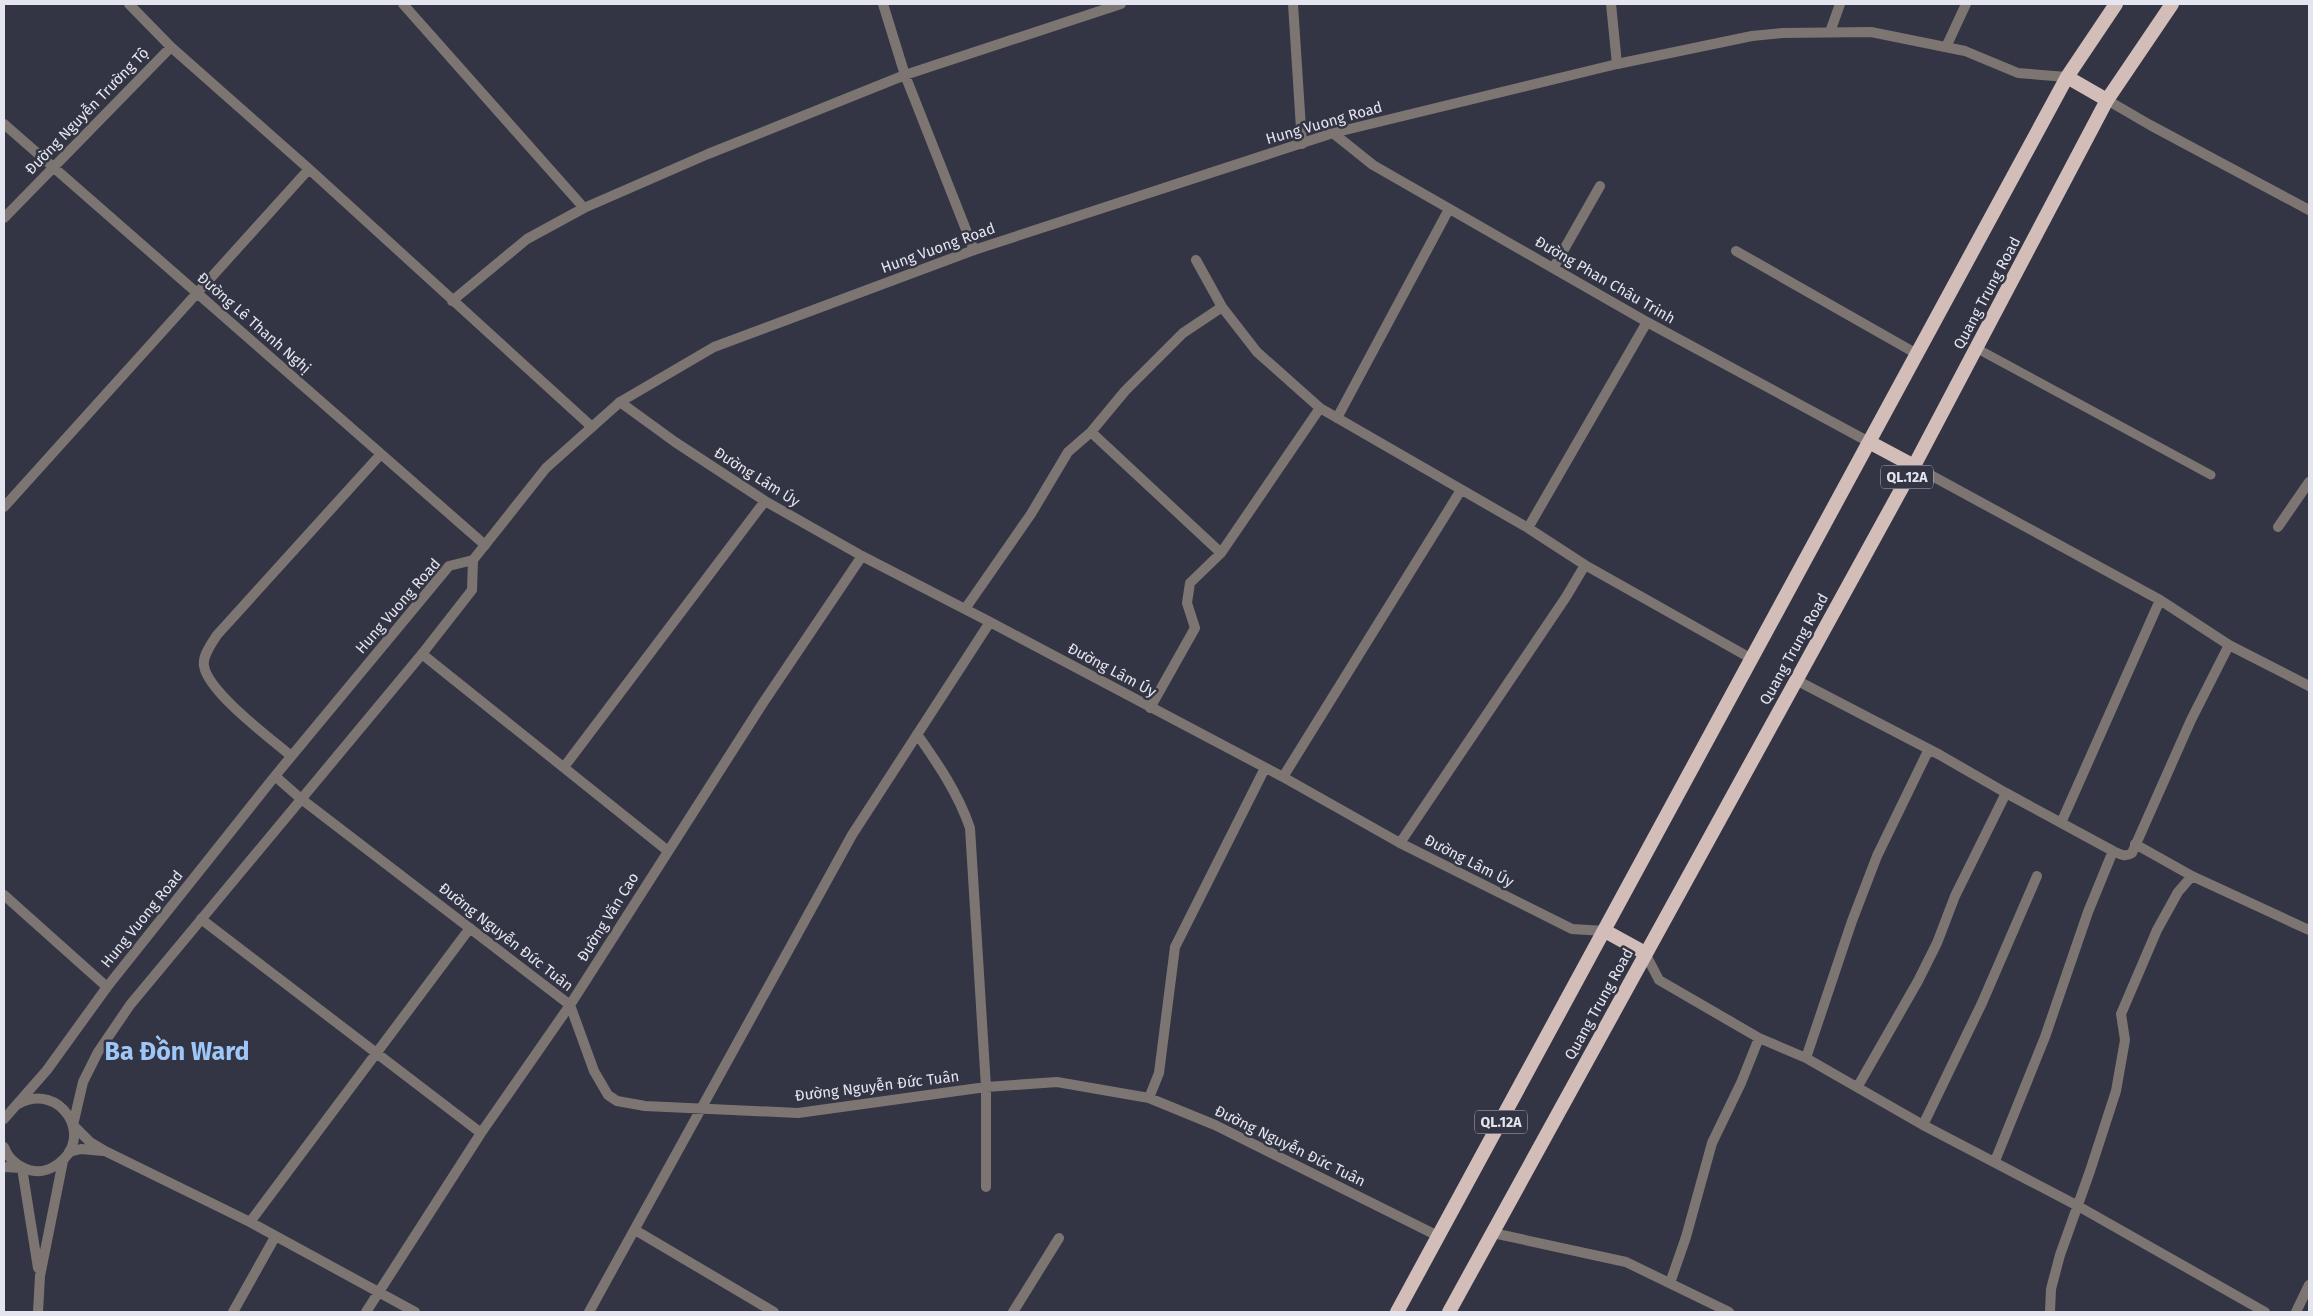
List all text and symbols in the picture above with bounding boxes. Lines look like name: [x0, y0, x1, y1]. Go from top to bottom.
street label: Đường Nguyễn Trường Tộ: [22, 44, 152, 178]
street label: Hung Vuong Road: [1264, 98, 1384, 148]
street label: Hung Vuong Road: [878, 219, 998, 277]
street label: Đường Phan Châu Trinh: [1532, 232, 1678, 328]
street label: Quang Trung Road: [1950, 234, 2024, 352]
street label: Đường Lê Thanh Nghị: [194, 269, 314, 377]
street label: Đường Lâm Úy: [711, 443, 804, 511]
road number: QL.12A: [1881, 466, 1933, 488]
street label: Hung Vuong Road: [352, 555, 444, 657]
street label: Quang Trung Road: [1756, 590, 1832, 708]
street label: Đường Lâm Úy: [1065, 639, 1160, 701]
street label: Đường Lâm Úy: [1421, 831, 1517, 891]
street label: Hung Vuong Road: [97, 867, 187, 971]
street label: Đường Văn Cao: [573, 869, 643, 965]
street label: Đường Nguyễn Đức Tuân: [435, 879, 577, 995]
street label: Quang Trung Road: [1561, 945, 1637, 1063]
district label: Ba Đồn Ward: [104, 1034, 250, 1067]
street label: Đường Nguyễn Đức Tuân: [794, 1067, 960, 1105]
street label: Đường Nguyễn Đức Tuân: [1212, 1102, 1368, 1190]
road number: QL.12A: [1475, 1110, 1527, 1134]

